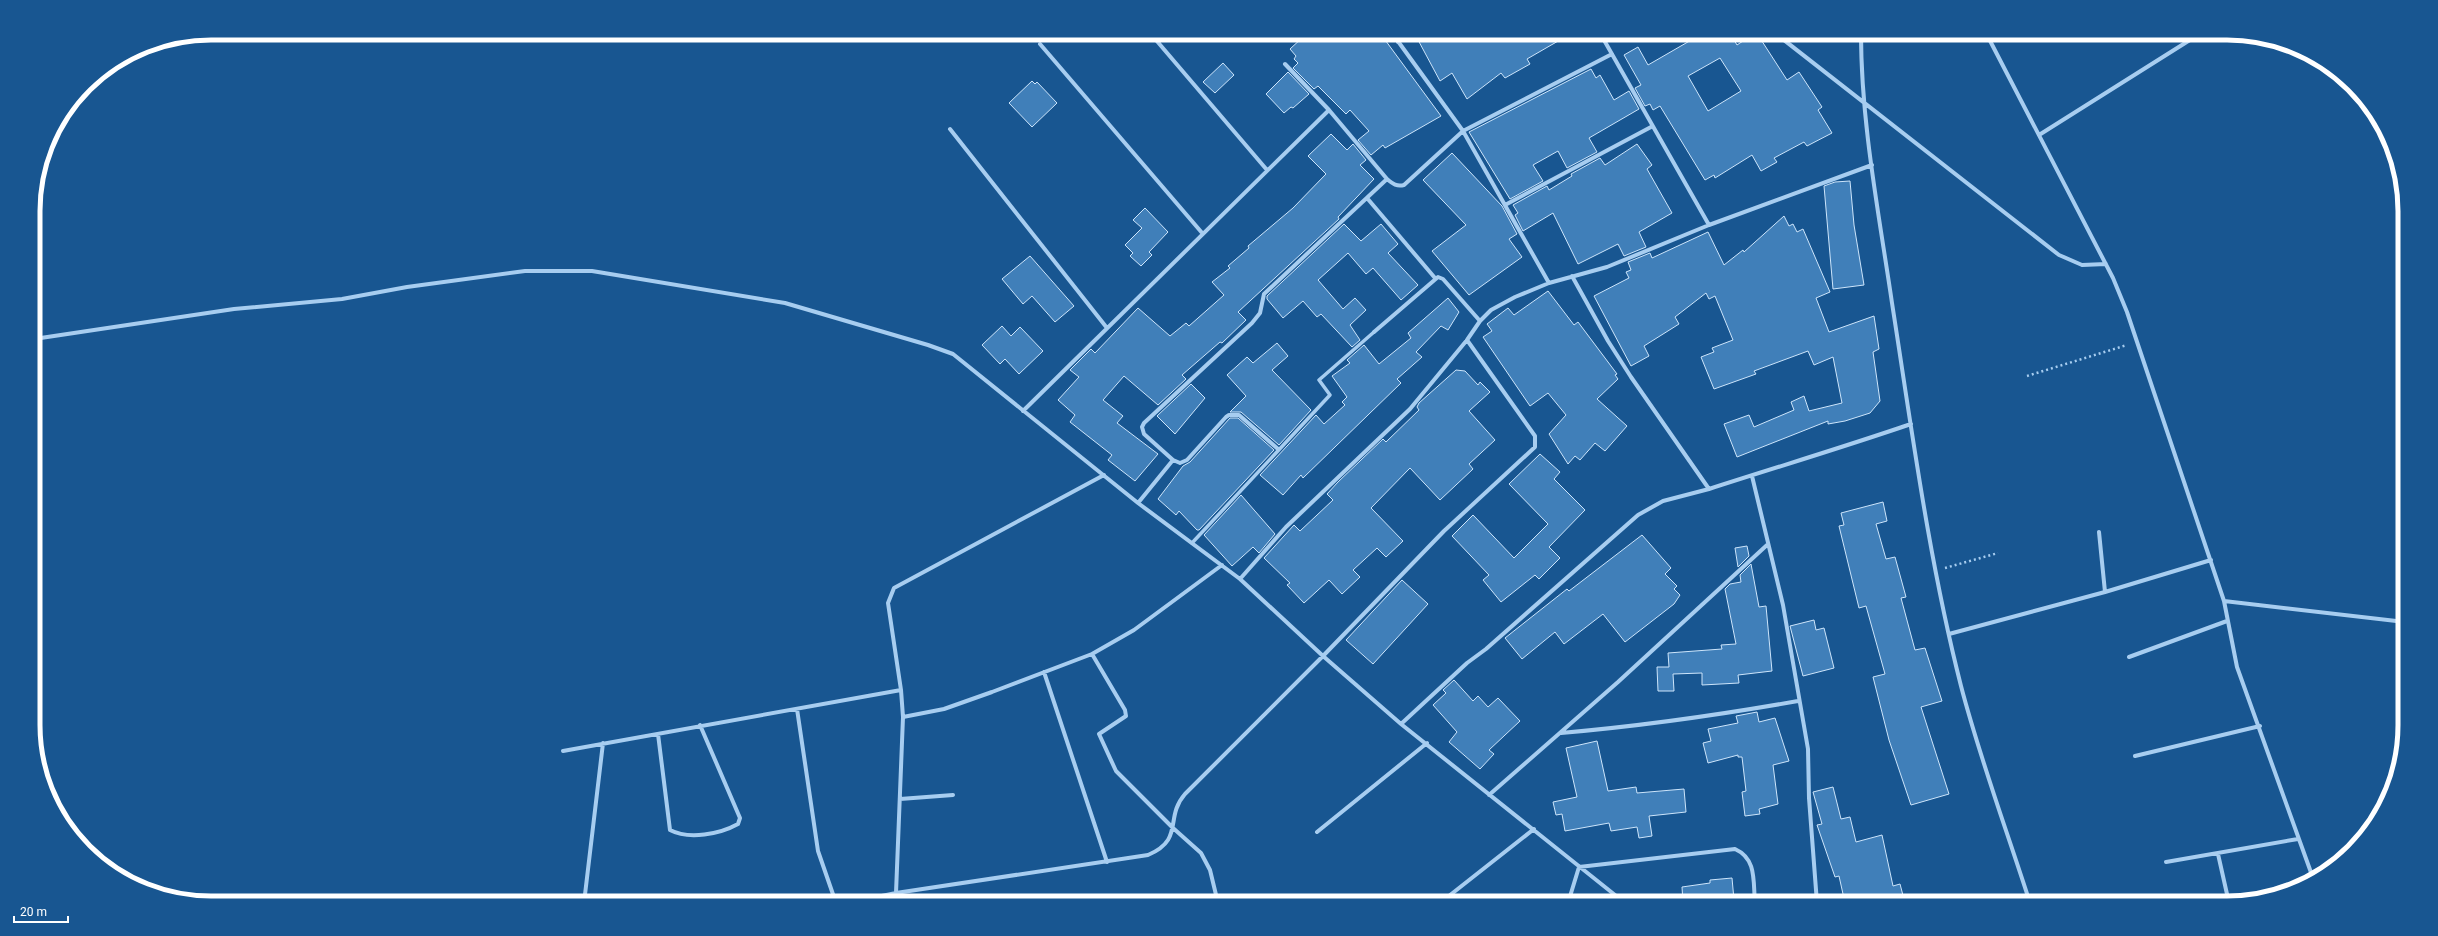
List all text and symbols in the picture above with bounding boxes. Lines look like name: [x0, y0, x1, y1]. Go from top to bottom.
scale bar: [14, 898, 68, 924]
text: 20 m: [20, 905, 47, 919]

